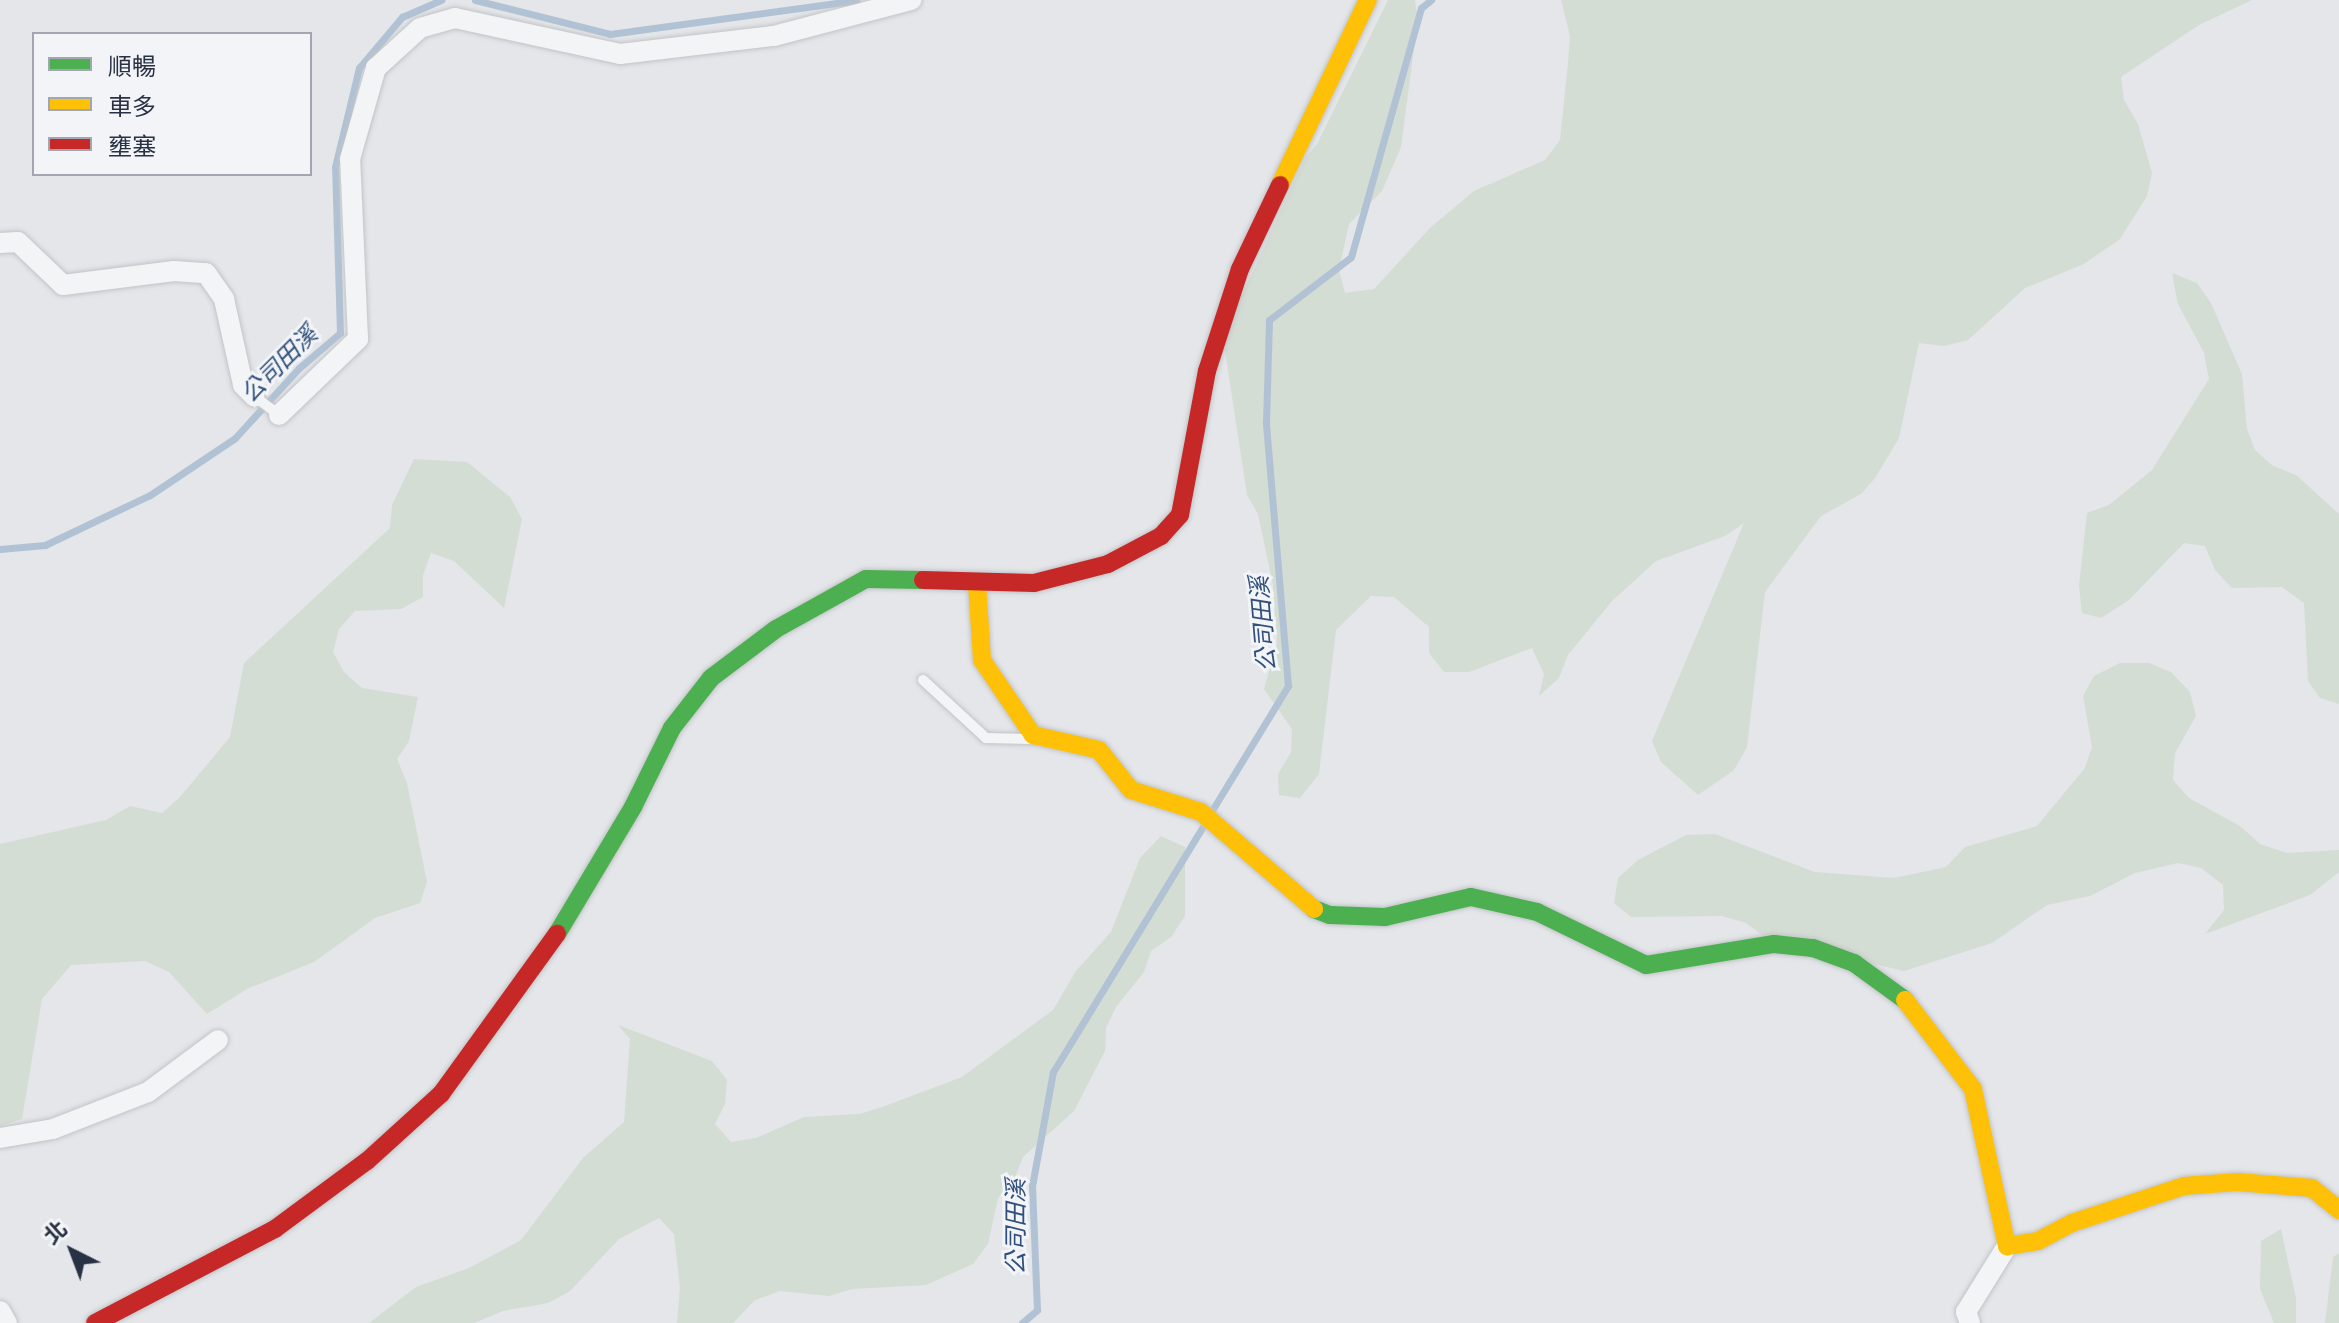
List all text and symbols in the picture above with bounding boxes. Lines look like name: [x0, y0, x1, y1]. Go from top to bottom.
legend: [32, 32, 312, 176]
text: 順暢: [108, 52, 156, 81]
text: 車多: [108, 92, 156, 121]
text: 壅塞: [108, 132, 156, 161]
water label: 公司田溪: [235, 320, 323, 408]
water label: 公司田溪: [1244, 575, 1282, 673]
water label: 公司田溪: [1002, 1179, 1030, 1275]
north arrow: [32, 1211, 112, 1291]
text: 北: [38, 1215, 73, 1250]

